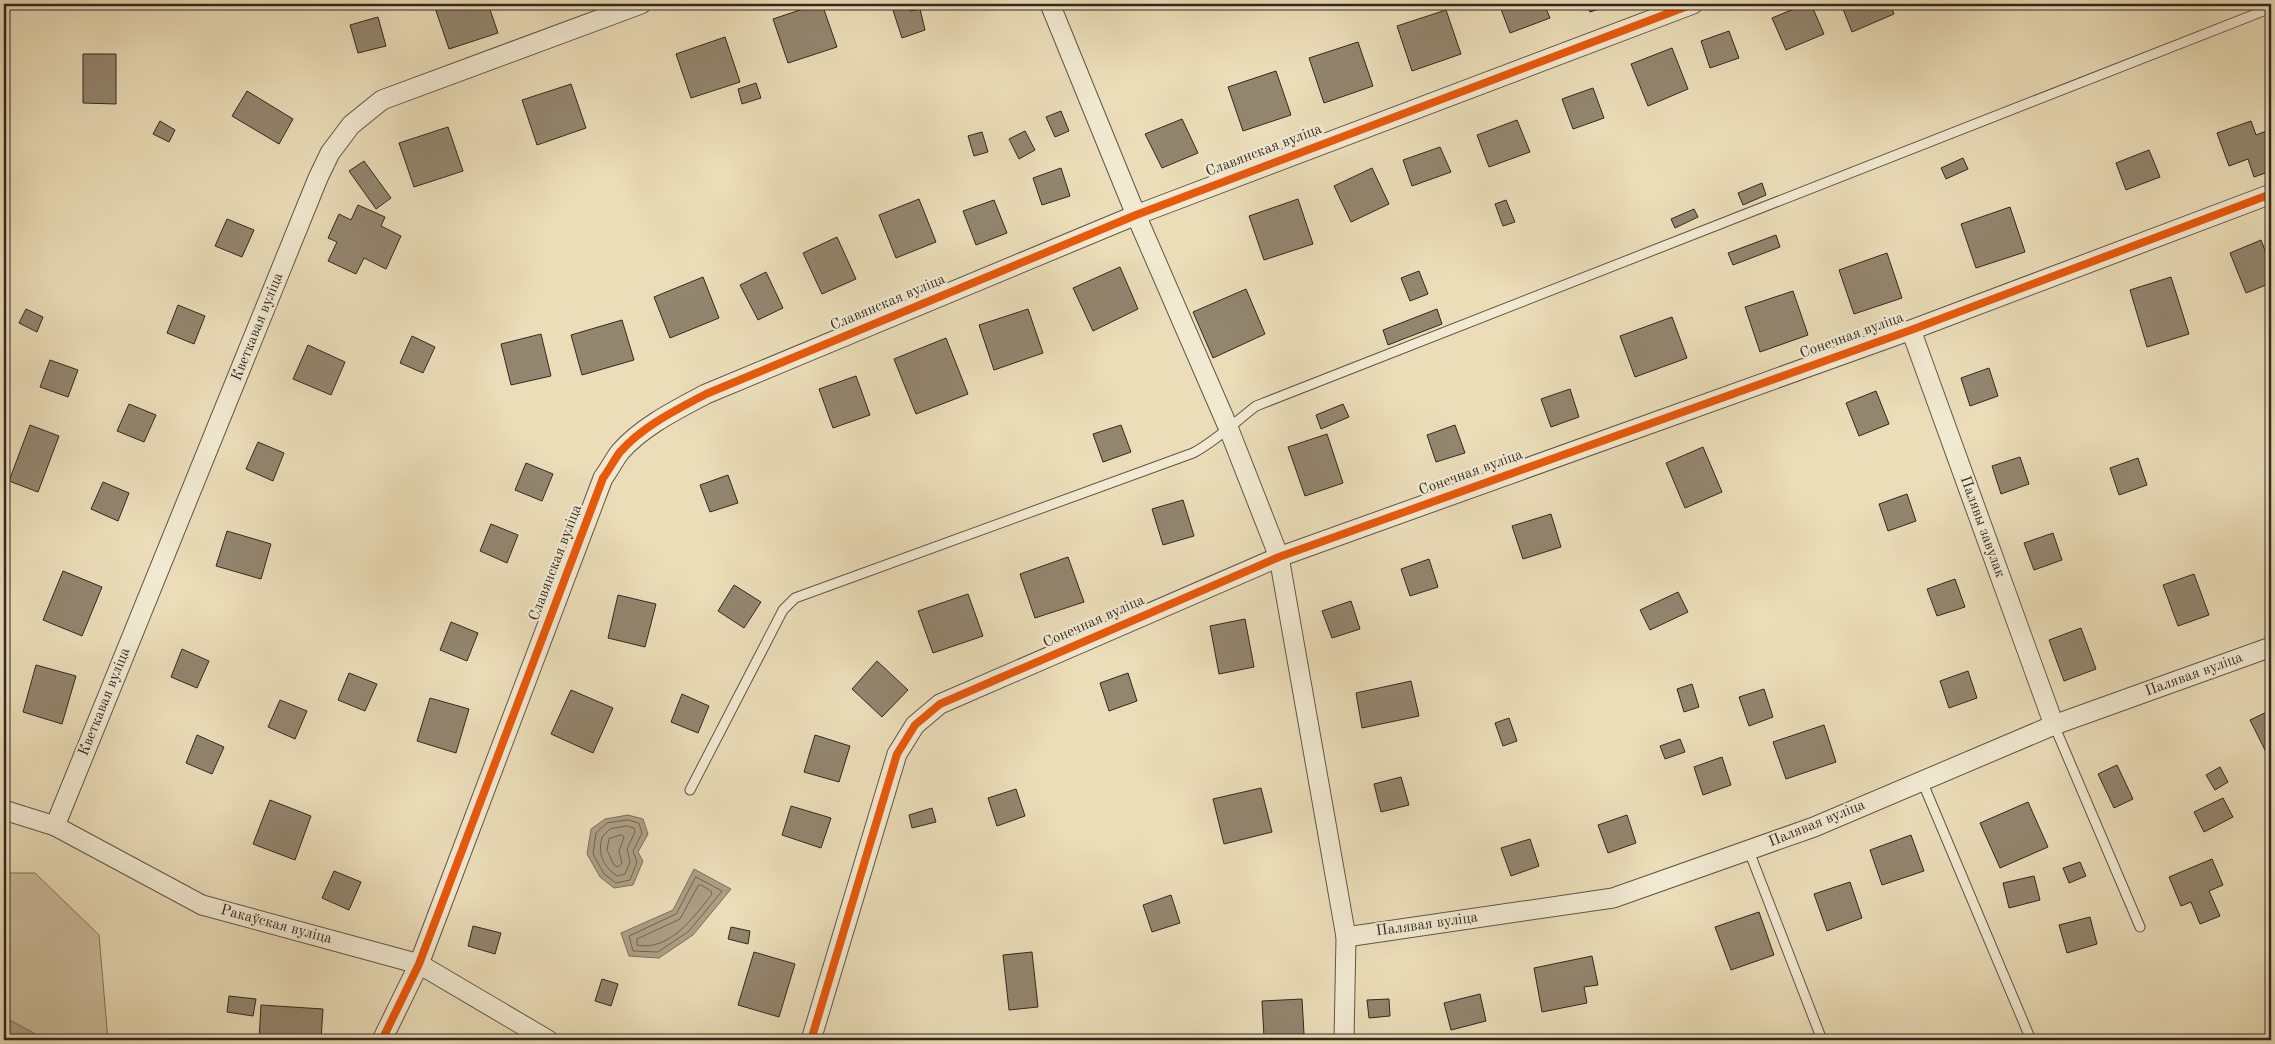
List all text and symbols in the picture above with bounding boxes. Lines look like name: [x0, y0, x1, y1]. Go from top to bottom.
street label: Славянская вуліца: [1204, 122, 1325, 180]
street label: Кветкавая вуліца: [229, 270, 287, 383]
street label: Славянская вуліца: [828, 272, 948, 334]
street label: Сонечная вуліца: [1798, 310, 1906, 362]
street label: Сонечная вуліца: [1417, 447, 1525, 499]
street label: Палявы завулак: [1957, 474, 2007, 580]
street label: Славянская вуліца: [527, 502, 585, 623]
street label: Сонечная вуліца: [1041, 593, 1148, 651]
street label: Кветкавая вуліца: [76, 645, 134, 758]
street label: Палявая вуліца: [2143, 650, 2245, 700]
street label: Палявая вуліца: [1767, 798, 1868, 850]
street label: Ракаўская вуліца: [219, 903, 334, 947]
street label: Палявая вуліца: [1375, 910, 1479, 940]

